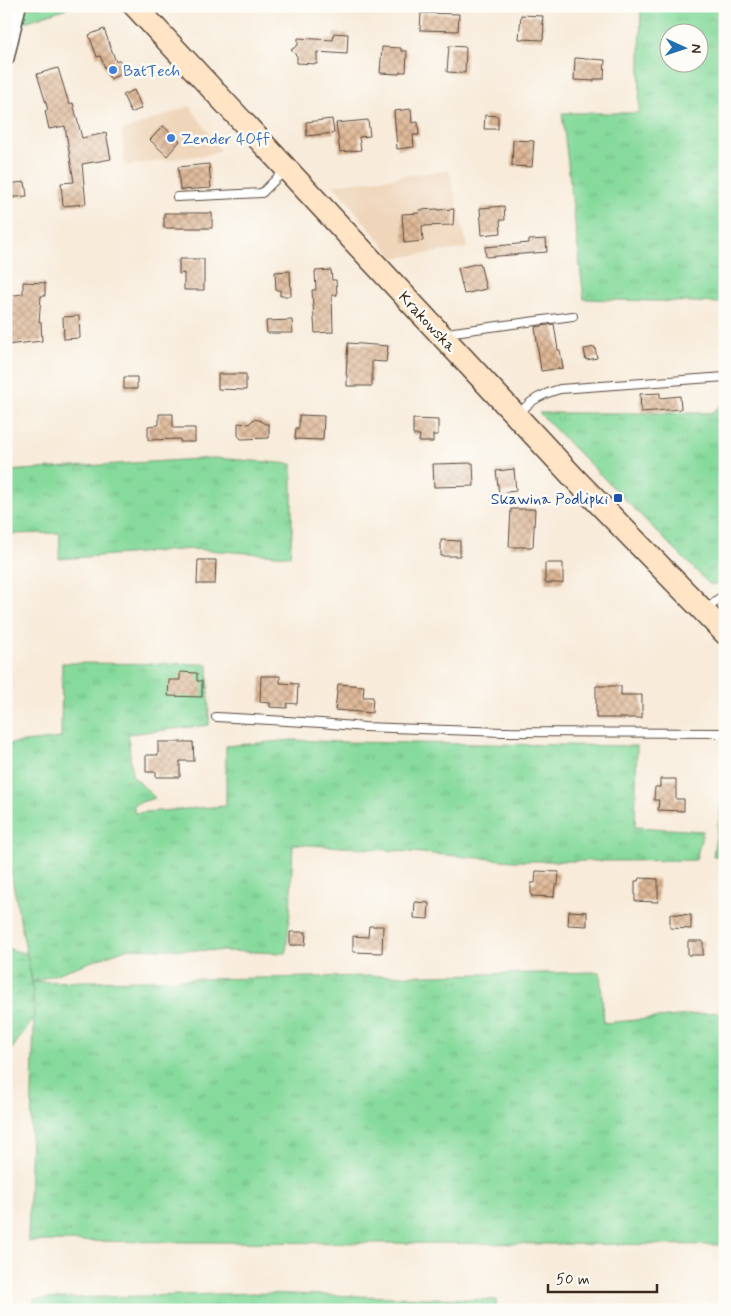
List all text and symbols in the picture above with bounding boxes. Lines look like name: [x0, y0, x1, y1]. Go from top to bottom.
north arrow: [658, 22, 708, 72]
text: N: [687, 43, 705, 54]
place label: BatTech: [123, 61, 180, 82]
marker: BatTech: [107, 64, 119, 76]
place label: Zender 4Off: [181, 129, 270, 150]
marker: Zender 4Off: [165, 132, 177, 144]
street label: Krakowska: [393, 287, 461, 357]
place label: Skawina Podlipki: [491, 489, 608, 510]
marker: Skawina Podlipki: [612, 492, 624, 504]
scale bar: [548, 1261, 657, 1293]
text: 50 m: [556, 1270, 590, 1290]

